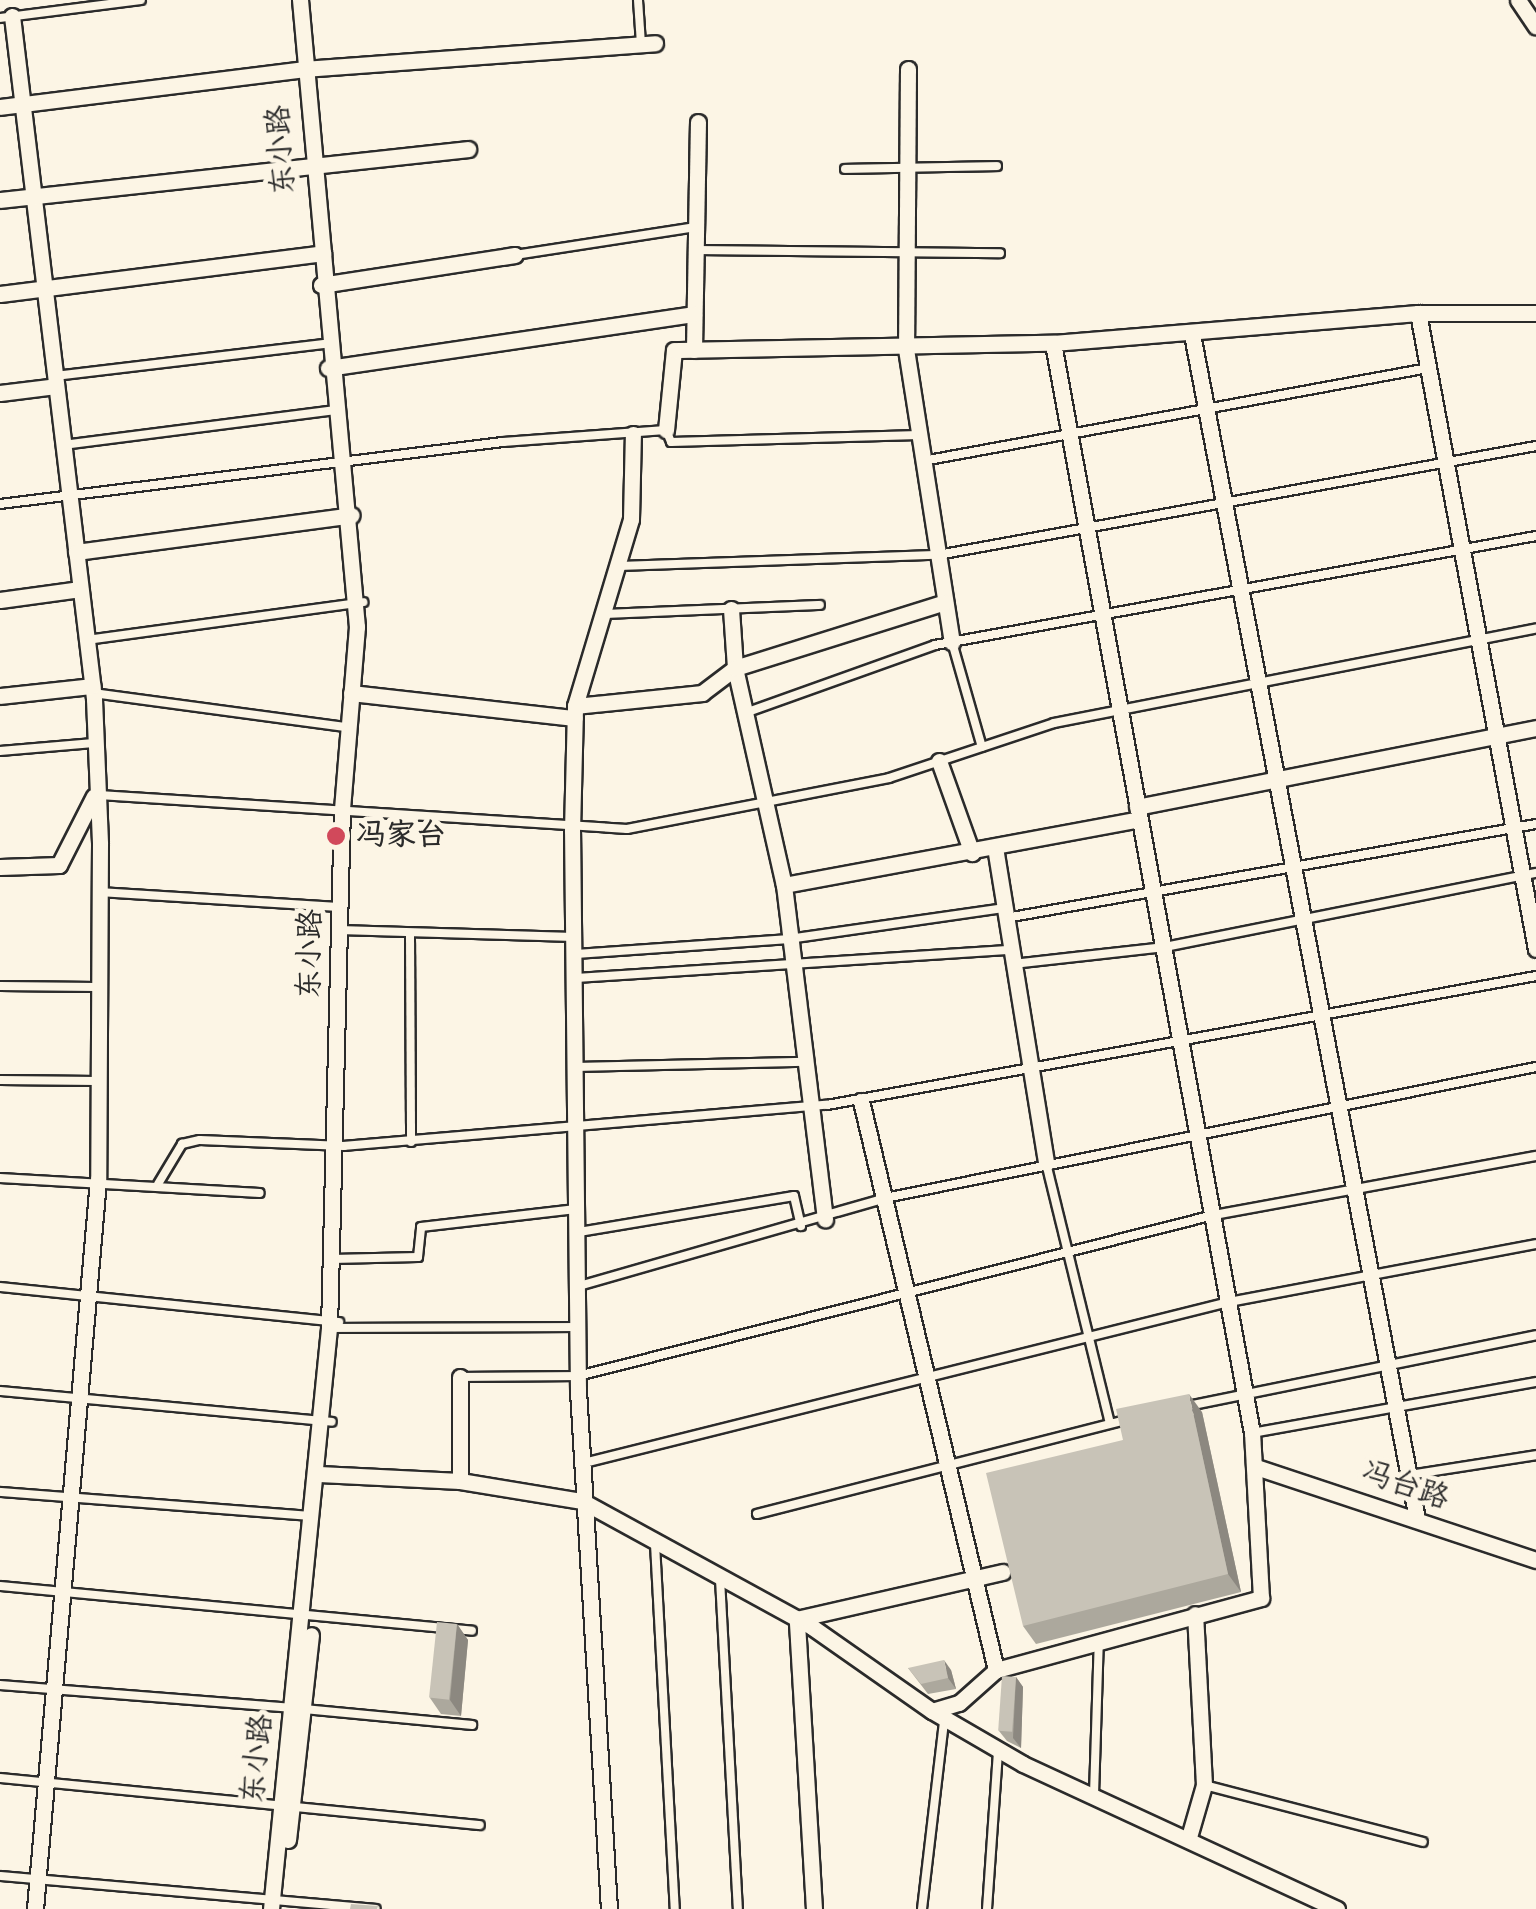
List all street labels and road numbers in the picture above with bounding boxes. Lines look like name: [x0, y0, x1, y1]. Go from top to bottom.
street label: 东小路: [261, 104, 303, 196]
street label: 东小路: [292, 909, 330, 999]
street label: 冯台路: [1357, 1454, 1453, 1518]
street label: 东小路: [235, 1712, 281, 1806]

